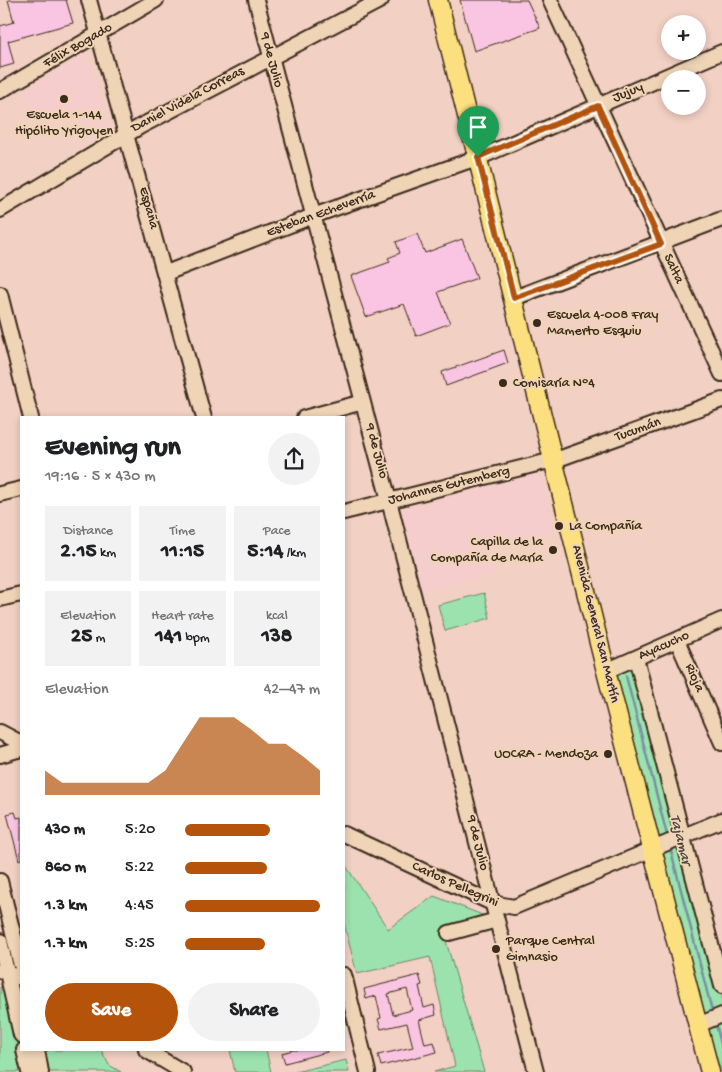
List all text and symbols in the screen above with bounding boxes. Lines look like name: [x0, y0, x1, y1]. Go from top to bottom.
map controls: [661, 15, 706, 115]
button: +: [661, 15, 706, 60]
street label: Félix Bogado: [40, 19, 116, 73]
street label: 9 de Julio: [255, 30, 287, 89]
street label: Daniel Videla Correas: [128, 63, 248, 137]
button: −: [661, 70, 706, 115]
street label: Jujuy: [610, 79, 646, 107]
marker: Escuela 1-144 Hipólito Yrigoyen: [58, 93, 70, 105]
pin: [457, 106, 499, 157]
place label: Escuela 1-144 Hipólito Yrigoyen: [15, 107, 113, 140]
icon: arrive: [464, 113, 492, 141]
street label: España: [134, 185, 162, 232]
street label: Esteban Echeverría: [264, 186, 379, 242]
street label: Salta: [659, 251, 688, 288]
place label: Escuela 4-008 Fray Mamerto Esquiu: [547, 307, 658, 340]
marker: Escuela 4-008 Fray Mamerto Esquiu: [531, 317, 543, 329]
place label: Comisaría N°4: [513, 375, 595, 392]
marker: Comisaría N°4: [497, 377, 509, 389]
street label: Tucumán: [612, 414, 664, 446]
street label: 9 de Julio: [360, 421, 392, 480]
text: Evening run: [45, 432, 181, 465]
button: share: [268, 433, 320, 485]
street label: Johannes Gutemberg: [386, 463, 512, 509]
text: 19:16 · 5 × 430 m: [45, 468, 156, 487]
place label: La Compañía: [569, 518, 643, 535]
marker: La Compañía: [553, 520, 565, 532]
text: Distance: [63, 523, 113, 540]
text: Time: [170, 523, 195, 540]
text: Pace: [263, 523, 291, 540]
place label: Capilla de la Compañía de María: [431, 534, 544, 567]
text: 2.15: [60, 540, 97, 565]
text: 11:15: [161, 540, 204, 565]
text: 5:14: [247, 540, 283, 565]
street label: Avenida General San Martín: [567, 543, 623, 705]
marker: Capilla de la Compañía de María: [547, 544, 559, 556]
text: km: [97, 545, 116, 562]
text: /km: [283, 545, 306, 562]
text: Elevation: [60, 608, 116, 625]
text: Heart rate: [151, 608, 214, 625]
text: kcal: [266, 608, 288, 625]
text: 25: [71, 625, 92, 650]
text: 141: [155, 625, 182, 650]
text: 138: [261, 625, 292, 650]
street label: Ayacucho: [636, 627, 692, 665]
text: m: [92, 630, 105, 647]
text: bpm: [182, 630, 210, 647]
street label: Rioja: [680, 661, 708, 696]
text: Elevation: [45, 681, 109, 700]
text: 42–47 m: [264, 681, 320, 700]
place label: UOCRA - Mendoza: [494, 746, 599, 763]
marker: UOCRA - Mendoza: [602, 748, 614, 760]
street label: 9 de Julio: [462, 813, 492, 872]
water label: Tajamar: [665, 813, 696, 870]
text: 430 m: [45, 821, 85, 840]
text: 5:20: [125, 821, 155, 840]
street label: Carlos Pellegrini: [409, 858, 501, 912]
text: 860 m: [45, 859, 86, 878]
text: 5:22: [125, 859, 154, 878]
text: 1.3 km: [45, 897, 87, 916]
text: 4:45: [125, 897, 154, 916]
place label: Parque Central Gimnasio: [505, 933, 595, 966]
text: 1.7 km: [45, 935, 87, 954]
text: 5:25: [125, 935, 155, 954]
marker: Parque Central Gimnasio: [490, 943, 502, 955]
button: Save: [45, 983, 178, 1041]
button: Share: [188, 983, 320, 1041]

